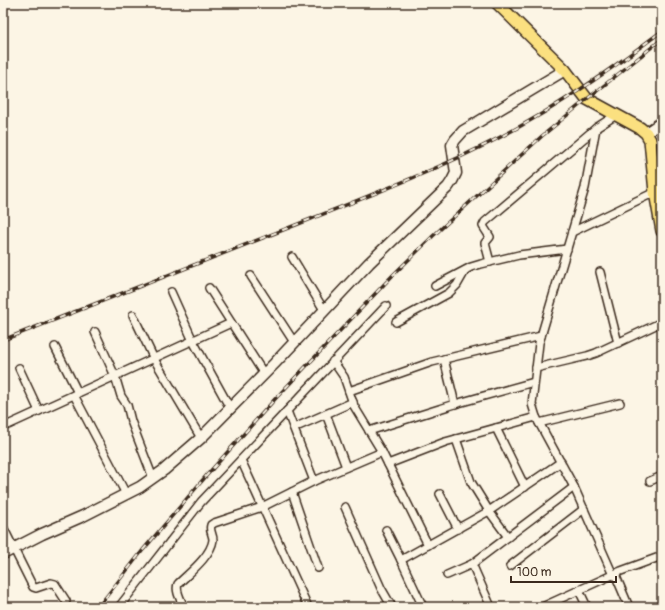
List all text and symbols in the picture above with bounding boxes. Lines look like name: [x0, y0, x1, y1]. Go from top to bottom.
scale bar: [511, 558, 616, 584]
text: 100 m: [517, 565, 552, 580]

